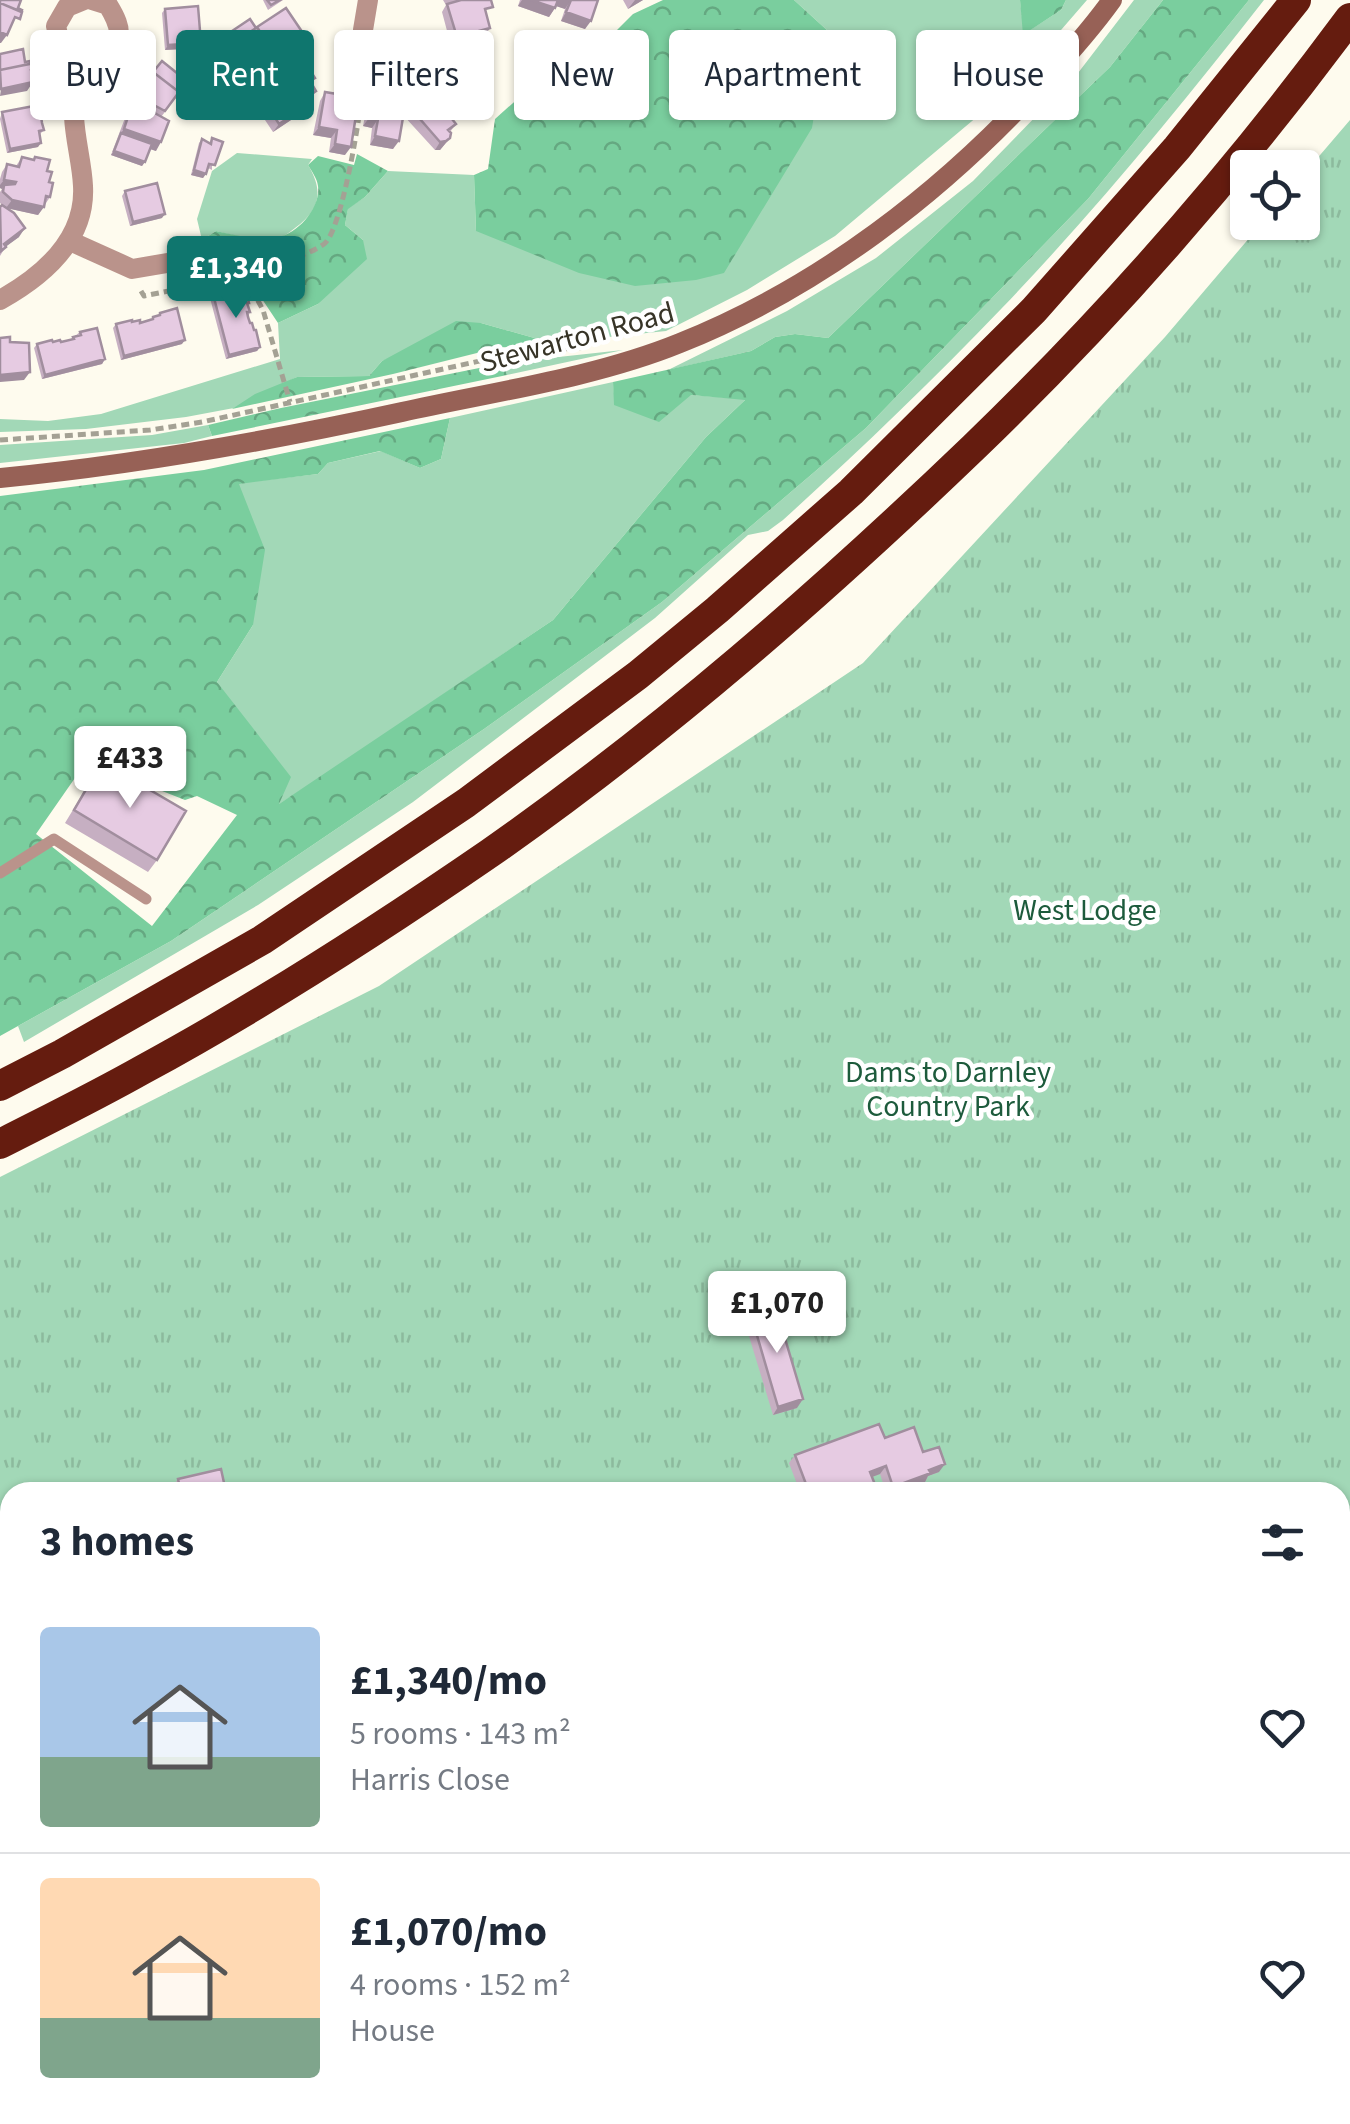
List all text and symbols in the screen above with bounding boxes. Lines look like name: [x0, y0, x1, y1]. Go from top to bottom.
chip: Buy: [30, 30, 156, 120]
chip: Rent: [176, 30, 314, 120]
chip: Filters: [334, 30, 494, 120]
chip: New: [514, 30, 649, 120]
chip: Apartment: [669, 30, 896, 120]
chip: House: [916, 30, 1079, 120]
map controls: [1230, 150, 1320, 240]
button: locate: [1230, 150, 1320, 240]
pin: £1,340: [155, 236, 317, 321]
text: £1,340: [189, 245, 283, 291]
street label: Stewarton Road: [475, 291, 679, 384]
pin: £433: [71, 726, 189, 811]
text: £433: [96, 735, 164, 781]
park label: West Lodge: [1013, 889, 1157, 932]
park label: Dams to Darnley Country Park: [845, 1051, 1051, 1128]
pin: £1,070: [696, 1271, 858, 1356]
text: £1,070: [730, 1280, 824, 1326]
text: 3 homes: [40, 1512, 194, 1572]
icon: filters: [1255, 1515, 1310, 1570]
text: £1,340/mo: [350, 1651, 547, 1711]
icon: home: [120, 1667, 240, 1787]
icon: heart: [1255, 1700, 1310, 1755]
text: 5 rooms · 143 m²: [350, 1711, 571, 1757]
text: Harris Close: [350, 1757, 510, 1803]
text: £1,070/mo: [350, 1902, 547, 1962]
icon: home: [120, 1918, 240, 2038]
icon: heart: [1255, 1951, 1310, 2006]
text: 4 rooms · 152 m²: [350, 1962, 571, 2008]
text: House: [350, 2008, 435, 2054]

